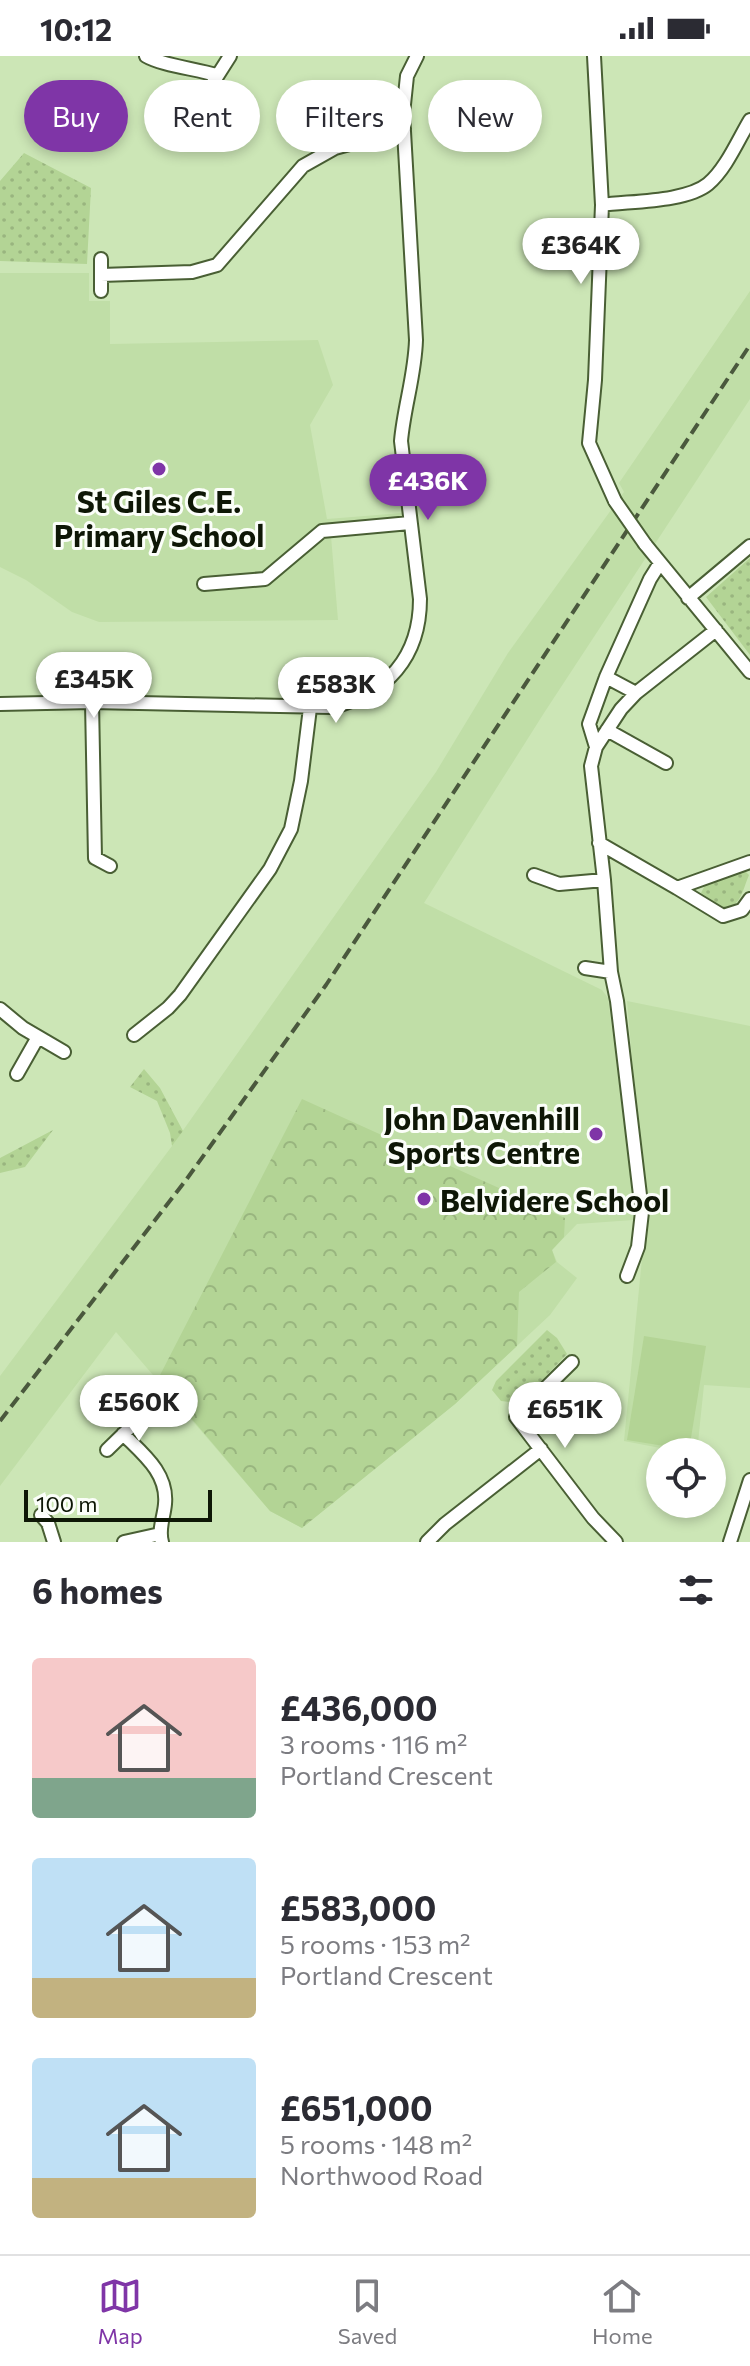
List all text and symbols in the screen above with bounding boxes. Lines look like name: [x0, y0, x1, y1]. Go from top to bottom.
text: 10:12: [40, 10, 112, 47]
chip: Buy: [24, 80, 128, 152]
chip: Rent: [144, 80, 260, 152]
chip: Filters: [276, 80, 412, 152]
chip: New: [428, 80, 542, 152]
pin: £364K: [525, 218, 637, 286]
text: £364K: [540, 228, 622, 259]
pin: £436K: [372, 454, 484, 522]
marker: St Giles C.E. Primary School: [150, 460, 168, 478]
text: £436K: [387, 464, 469, 495]
place label: St Giles C.E. Primary School: [54, 482, 264, 553]
pin: £345K: [38, 652, 150, 720]
pin: £583K: [280, 657, 392, 725]
text: £345K: [54, 662, 134, 693]
text: £583K: [296, 667, 376, 698]
place label: John Davenhill Sports Centre: [384, 1099, 580, 1170]
marker: John Davenhill Sports Centre: [587, 1125, 605, 1143]
place label: Belvidere School: [440, 1181, 669, 1218]
marker: Belvidere School: [415, 1190, 433, 1208]
pin: £560K: [83, 1375, 195, 1443]
pin: £651K: [509, 1382, 621, 1450]
text: £560K: [98, 1385, 180, 1416]
text: £651K: [527, 1392, 603, 1423]
map controls: [646, 1438, 726, 1518]
button: locate: [646, 1438, 726, 1518]
scale bar: [24, 1486, 212, 1522]
text: 100 m: [36, 1490, 98, 1517]
icon: filters: [674, 1568, 718, 1612]
text: 6 homes: [32, 1569, 163, 1611]
text: £436,000: [280, 1686, 438, 1728]
icon: home: [96, 1690, 192, 1786]
text: 3 rooms · 116 m²: [280, 1728, 468, 1759]
text: Portland Crescent: [280, 1759, 493, 1790]
text: £583,000: [280, 1886, 436, 1928]
icon: home: [96, 1890, 192, 1986]
text: 5 rooms · 153 m²: [280, 1928, 471, 1959]
text: Portland Crescent: [280, 1959, 493, 1990]
text: £651,000: [280, 2086, 433, 2128]
icon: home: [96, 2090, 192, 2186]
text: 5 rooms · 148 m²: [280, 2128, 472, 2159]
text: Northwood Road: [280, 2159, 483, 2190]
tab: Map: [97, 2274, 143, 2349]
tab: Saved: [338, 2274, 397, 2349]
tab: Home: [592, 2274, 653, 2349]

